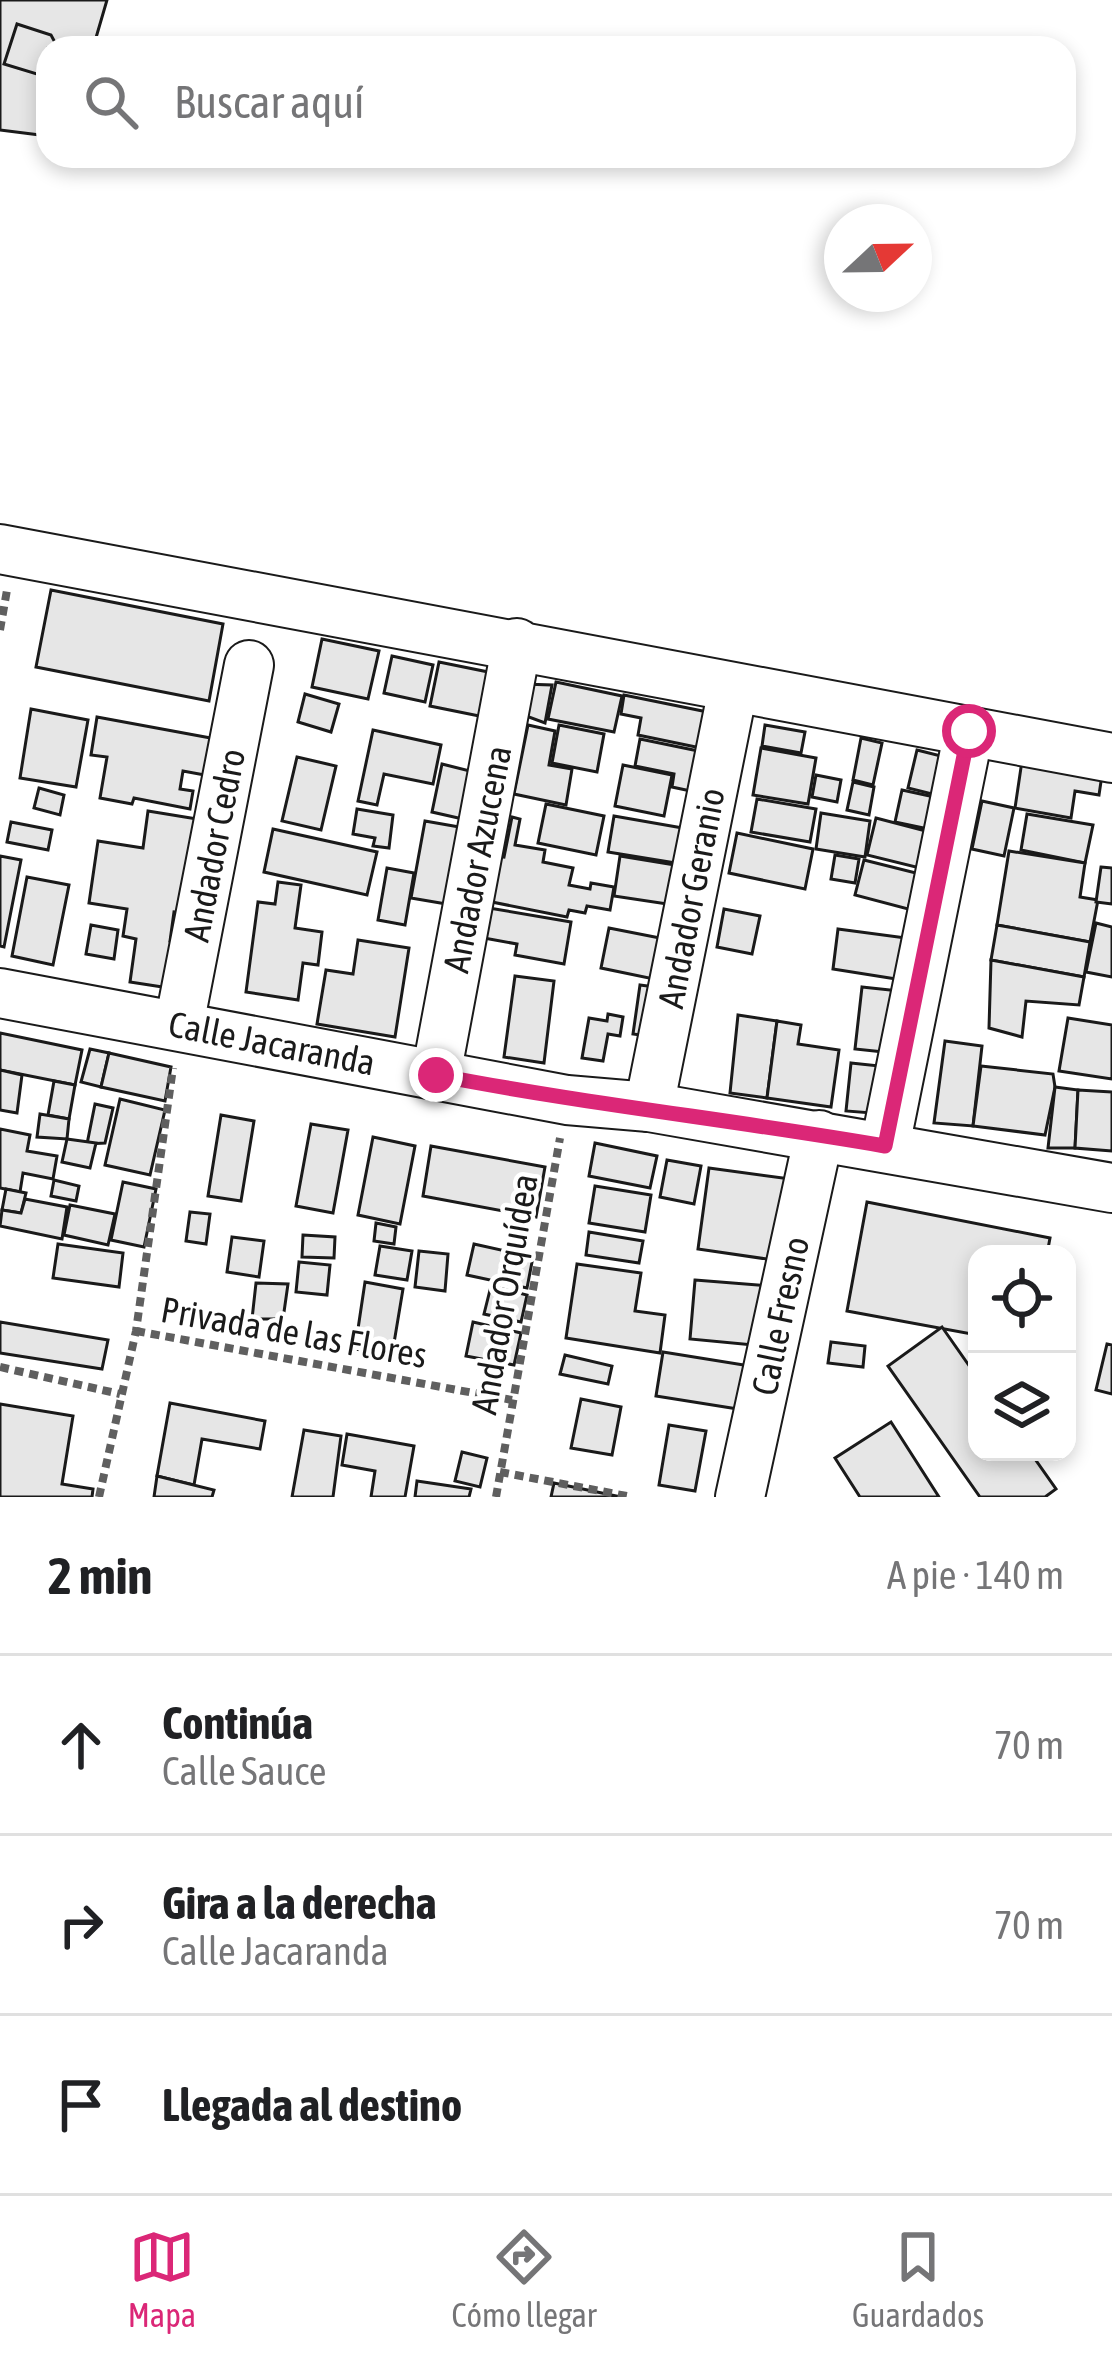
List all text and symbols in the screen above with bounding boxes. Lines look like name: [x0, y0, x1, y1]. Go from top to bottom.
search box: [36, 36, 1076, 168]
icon: search: [78, 69, 144, 135]
text: Buscar aquí: [174, 76, 364, 128]
north arrow: [824, 204, 932, 312]
route start: [942, 704, 996, 758]
street label: Andador Azucena: [434, 742, 520, 976]
street label: Andador Cedro: [175, 745, 253, 945]
street label: Andador Geranio: [649, 784, 733, 1012]
street label: Calle Jacaranda: [165, 1002, 379, 1084]
route end: [409, 1048, 463, 1102]
street label: Andador Orquídea: [462, 1171, 546, 1417]
street label: Calle Fresno: [743, 1233, 817, 1399]
map controls: [968, 1245, 1076, 1461]
button: locate: [968, 1245, 1076, 1353]
street label: Privada de las Flores: [158, 1288, 430, 1376]
button: layers: [968, 1353, 1076, 1461]
text: 2 min: [48, 1546, 152, 1605]
text: A pie · 140 m: [887, 1553, 1064, 1597]
text: Continúa: [162, 1697, 313, 1749]
icon: ahead: [48, 1712, 114, 1778]
text: 70 m: [994, 1723, 1064, 1767]
text: Calle Sauce: [162, 1749, 327, 1793]
text: Gira a la derecha: [162, 1877, 436, 1929]
icon: right: [48, 1892, 114, 1958]
text: 70 m: [994, 1903, 1064, 1947]
text: Calle Jacaranda: [162, 1929, 389, 1973]
icon: arrive: [48, 2072, 114, 2138]
text: Llegada al destino: [162, 2079, 462, 2131]
tab: Mapa: [128, 2224, 196, 2334]
tab: Cómo llegar: [452, 2224, 597, 2334]
tab: Guardados: [852, 2224, 984, 2334]

